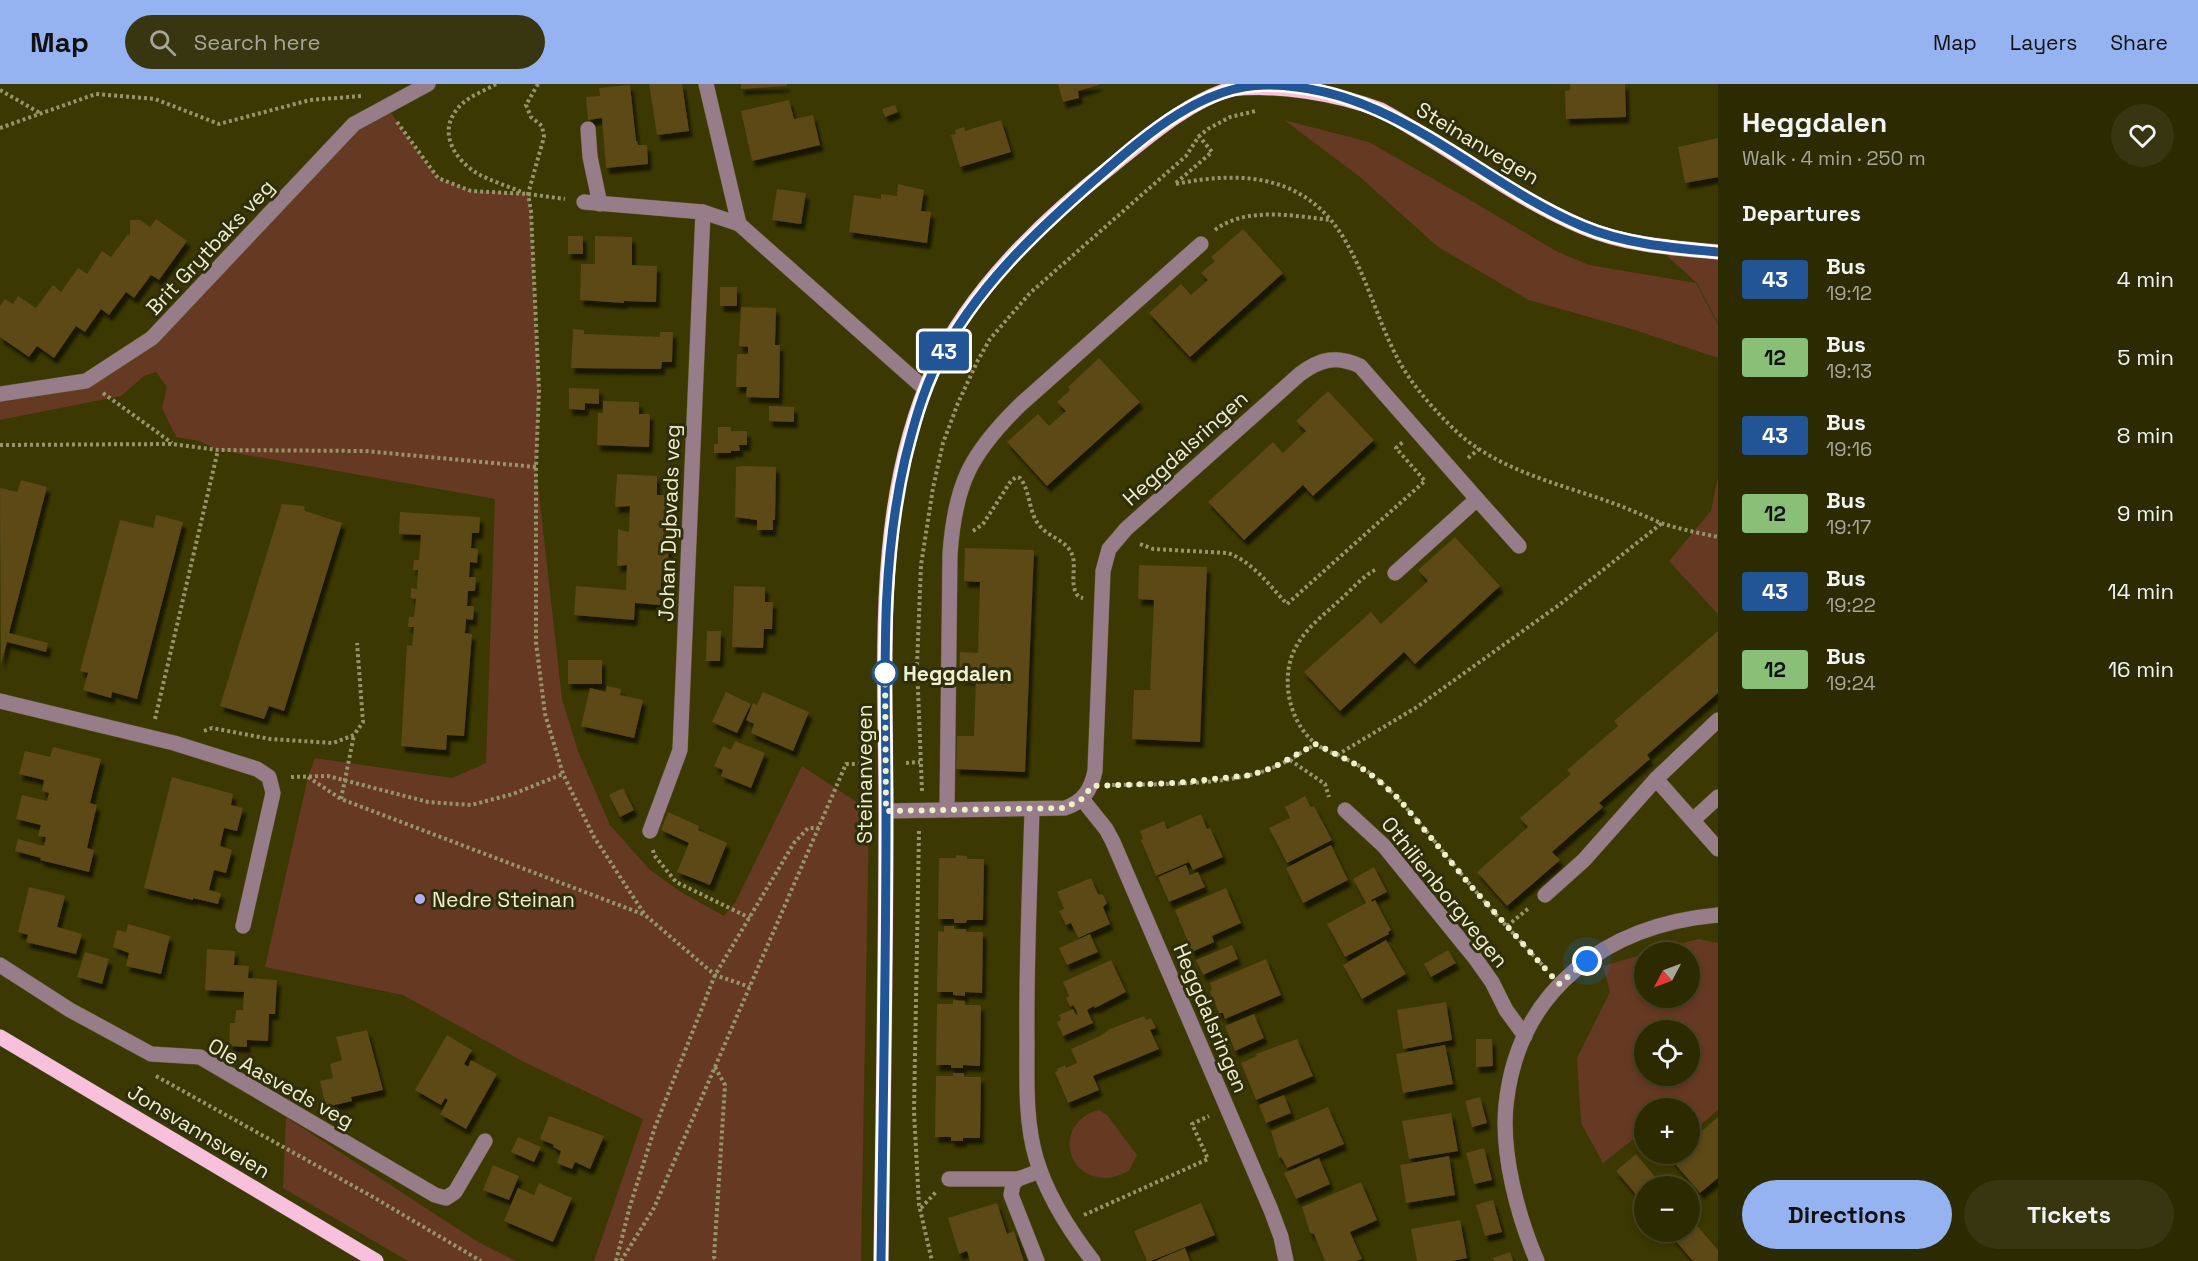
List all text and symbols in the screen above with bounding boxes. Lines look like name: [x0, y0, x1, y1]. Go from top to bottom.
search box: [125, 15, 545, 69]
text: Map: [30, 24, 89, 60]
icon: search: [146, 26, 179, 59]
text: Search here: [194, 28, 321, 56]
text: Map: [1933, 29, 1977, 56]
text: Layers: [2010, 29, 2077, 56]
text: Share: [2110, 29, 2168, 56]
street label: Steinanvegen: [1411, 96, 1545, 190]
text: Heggdalen: [1742, 104, 1887, 140]
button: heart: [2111, 104, 2174, 167]
text: Walk · 4 min · 250 m: [1742, 145, 1926, 171]
street label: Brit Grytbaks veg: [140, 173, 280, 321]
text: Departures: [1742, 199, 1861, 227]
text: Bus: [1826, 252, 1866, 280]
text: 4 min: [2117, 265, 2174, 293]
text: 43: [1762, 266, 1788, 293]
text: 19:12: [1826, 280, 1872, 306]
text: Bus: [1826, 330, 1866, 358]
line badge: 43: [917, 332, 971, 370]
text: 43: [931, 338, 957, 365]
text: 5 min: [2117, 343, 2174, 371]
text: 12: [1764, 344, 1786, 371]
text: 19:13: [1826, 358, 1872, 384]
street label: Heggdalsringen: [1117, 385, 1253, 511]
text: Bus: [1826, 408, 1866, 436]
text: 8 min: [2117, 421, 2174, 449]
text: 43: [1762, 422, 1788, 449]
street label: Johan Dybvads veg: [652, 424, 686, 622]
text: 19:16: [1826, 436, 1872, 462]
text: Bus: [1826, 486, 1866, 514]
text: 9 min: [2117, 499, 2174, 527]
text: 12: [1764, 500, 1786, 527]
text: 19:17: [1826, 514, 1871, 540]
text: Bus: [1826, 564, 1866, 592]
text: 14 min: [2108, 577, 2174, 605]
text: 43: [1762, 578, 1788, 605]
text: 19:22: [1826, 592, 1876, 618]
text: Bus: [1826, 642, 1866, 670]
text: 16 min: [2108, 655, 2174, 683]
text: 12: [1764, 656, 1786, 683]
marker: Heggdalen: [872, 660, 898, 686]
place label: Heggdalen: [903, 660, 1012, 687]
text: 19:24: [1826, 670, 1876, 696]
street label: Steinanvegen: [851, 704, 878, 844]
street label: Othilienborgvegen: [1376, 811, 1514, 973]
place label: Nedre Steinan: [432, 886, 575, 913]
marker: Nedre Steinan: [413, 892, 427, 906]
street label: Heggdalsringen: [1167, 939, 1255, 1097]
north arrow: [1634, 942, 1700, 1008]
map controls: [1634, 942, 1700, 1242]
your location: [1572, 946, 1602, 976]
button: locate: [1634, 1020, 1700, 1086]
street label: Ole Aasveds veg: [203, 1032, 359, 1134]
street label: Jonsvannsveien: [123, 1078, 275, 1184]
button: +: [1634, 1098, 1700, 1164]
button: −: [1634, 1176, 1700, 1242]
button: Directions: [1742, 1180, 1952, 1249]
button: Tickets: [1964, 1180, 2174, 1249]

